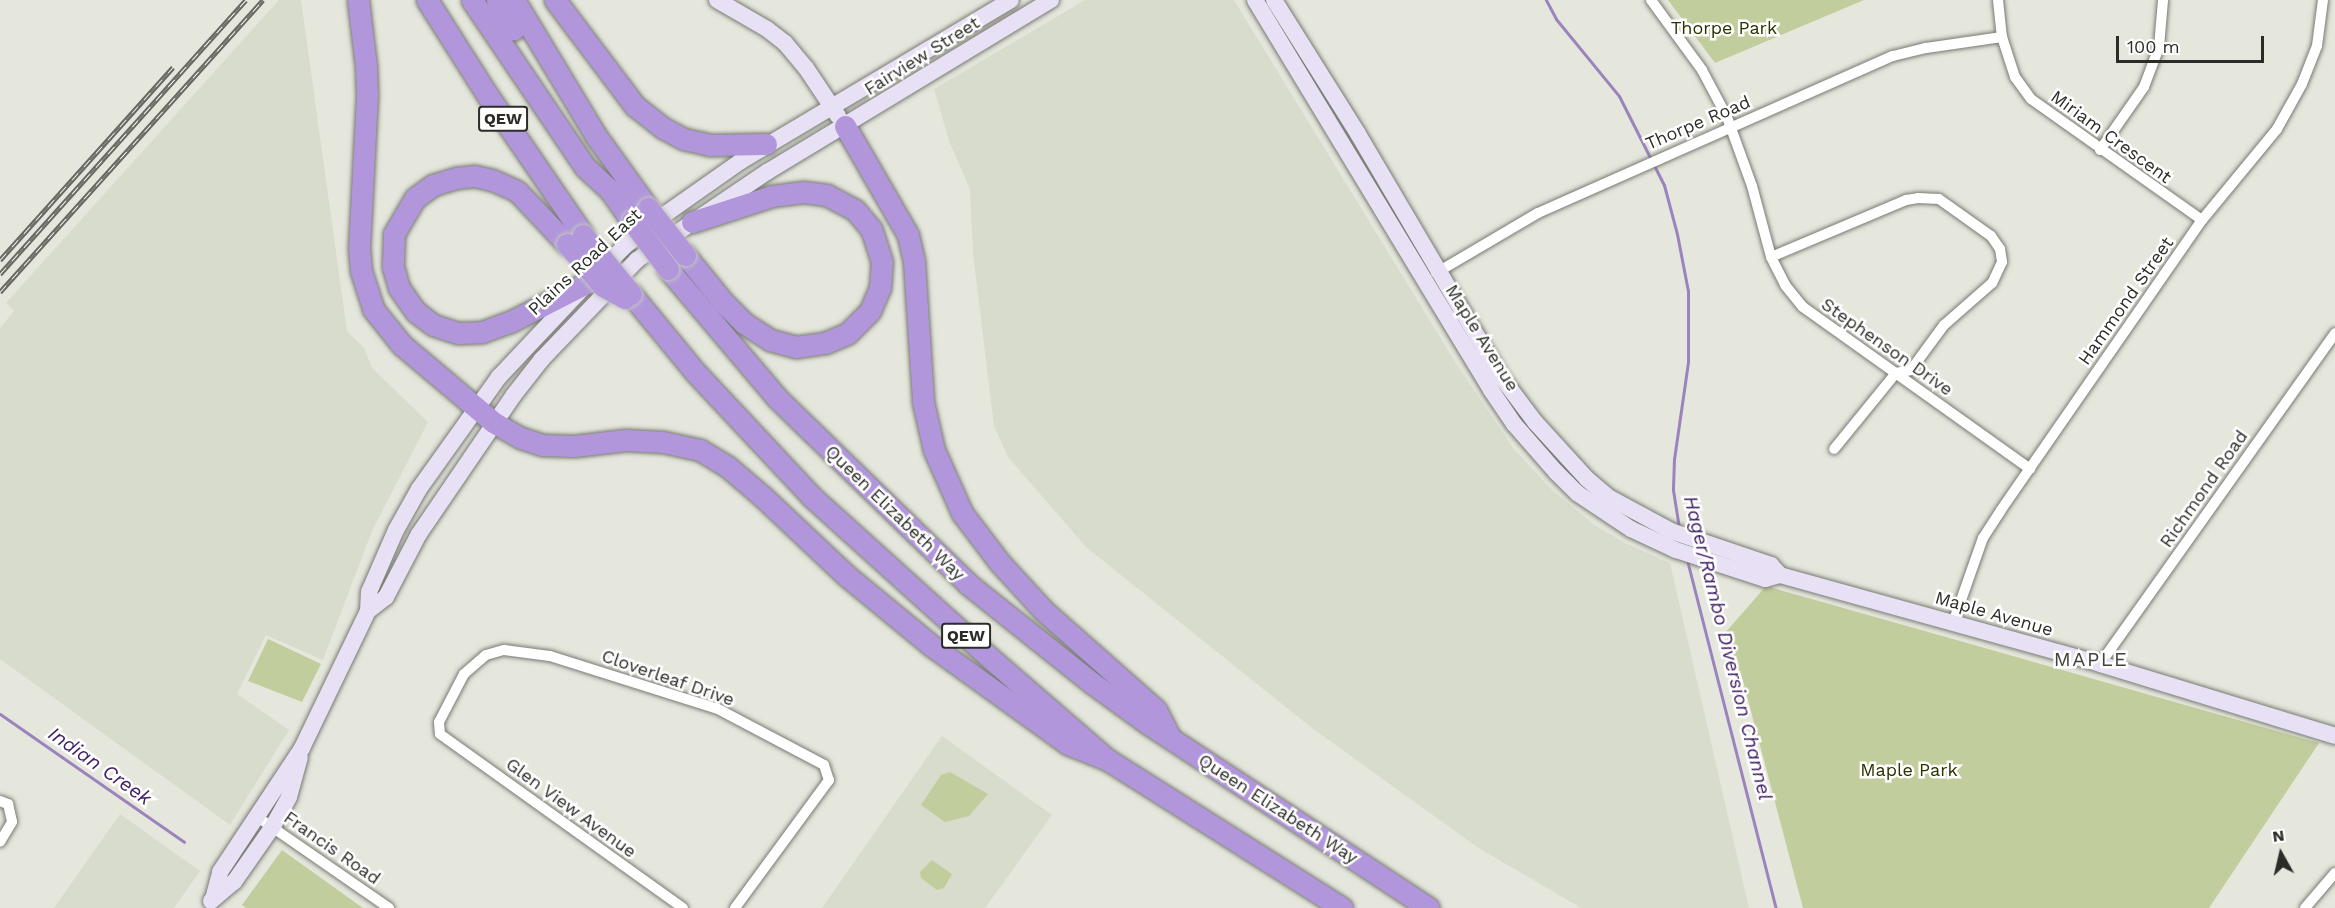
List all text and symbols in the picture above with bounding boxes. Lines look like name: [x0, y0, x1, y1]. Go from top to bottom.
street label: Fairview Street: [860, 12, 984, 100]
park label: Thorpe Park: [1671, 17, 1777, 39]
scale bar: [2119, 24, 2268, 62]
text: 100 m: [2127, 36, 2180, 57]
street label: Miriam Crescent: [2046, 86, 2176, 188]
street label: Thorpe Road: [1642, 91, 1754, 155]
road number: QEW: [478, 106, 528, 132]
street label: Plains Road East: [524, 204, 646, 320]
street label: Hammond Street: [2074, 233, 2178, 369]
street label: Maple Avenue: [1440, 280, 1524, 396]
street label: Stephenson Drive: [1817, 293, 1957, 401]
street label: Richmond Road: [2155, 426, 2253, 552]
street label: Queen Elizabeth Way: [821, 441, 969, 585]
water label: Hager/Rambo Diversion Channel: [1678, 493, 1778, 803]
street label: Maple Avenue: [1932, 587, 2056, 641]
road number: QEW: [940, 623, 992, 649]
street label: Cloverleaf Drive: [598, 645, 738, 711]
district label: MAPLE: [2054, 647, 2128, 671]
water label: Indian Creek: [44, 722, 156, 810]
street label: Queen Elizabeth Way: [1194, 749, 1362, 869]
street label: Glen View Avenue: [501, 753, 641, 863]
park label: Maple Park: [1860, 759, 1958, 781]
street label: Francis Road: [279, 807, 385, 889]
north arrow: [2251, 824, 2311, 884]
text: N: [2271, 825, 2286, 846]

